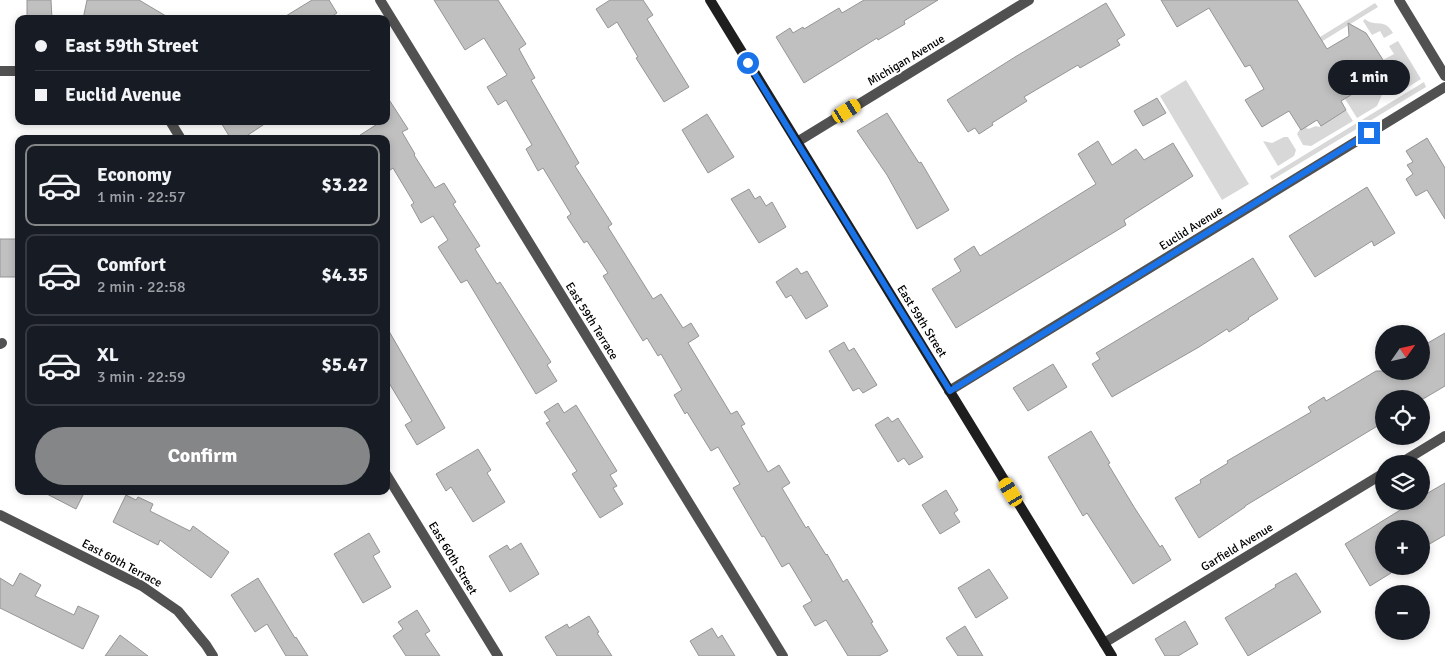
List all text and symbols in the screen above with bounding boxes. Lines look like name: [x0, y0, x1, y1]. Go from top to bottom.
street label: Michigan Avenue: [865, 31, 948, 89]
text: East 59th Street: [65, 34, 198, 58]
route start: [737, 52, 759, 74]
callout: 1 min: [1328, 61, 1410, 96]
text: 1 min: [1350, 67, 1388, 87]
text: Euclid Avenue: [65, 83, 181, 107]
car: [830, 97, 863, 125]
route end: [1358, 122, 1380, 144]
icon: car: [37, 163, 82, 208]
text: Economy: [97, 163, 171, 187]
text: $3.22: [322, 173, 368, 197]
text: 1 min · 22:57: [97, 187, 186, 207]
street label: Euclid Avenue: [1157, 203, 1226, 254]
icon: car: [37, 253, 82, 298]
text: Comfort: [97, 253, 166, 277]
text: $4.35: [322, 263, 368, 287]
text: 2 min · 22:58: [97, 277, 186, 297]
street label: East 59th Terrace: [562, 280, 621, 363]
street label: East 59th Street: [893, 282, 950, 360]
north arrow: [1375, 325, 1430, 380]
map controls: [1375, 325, 1430, 640]
icon: car: [37, 343, 82, 388]
text: XL: [97, 343, 119, 367]
text: $5.47: [322, 353, 368, 377]
text: 3 min · 22:59: [97, 367, 186, 387]
button: locate: [1375, 390, 1430, 445]
button: Confirm: [35, 427, 370, 485]
button: layers: [1375, 455, 1430, 510]
car: [996, 475, 1025, 509]
street label: East 60th Street: [425, 519, 480, 597]
street label: Garfield Avenue: [1198, 520, 1276, 575]
button: +: [1375, 520, 1430, 575]
street label: East 60th Terrace: [79, 536, 164, 591]
button: −: [1375, 585, 1430, 640]

